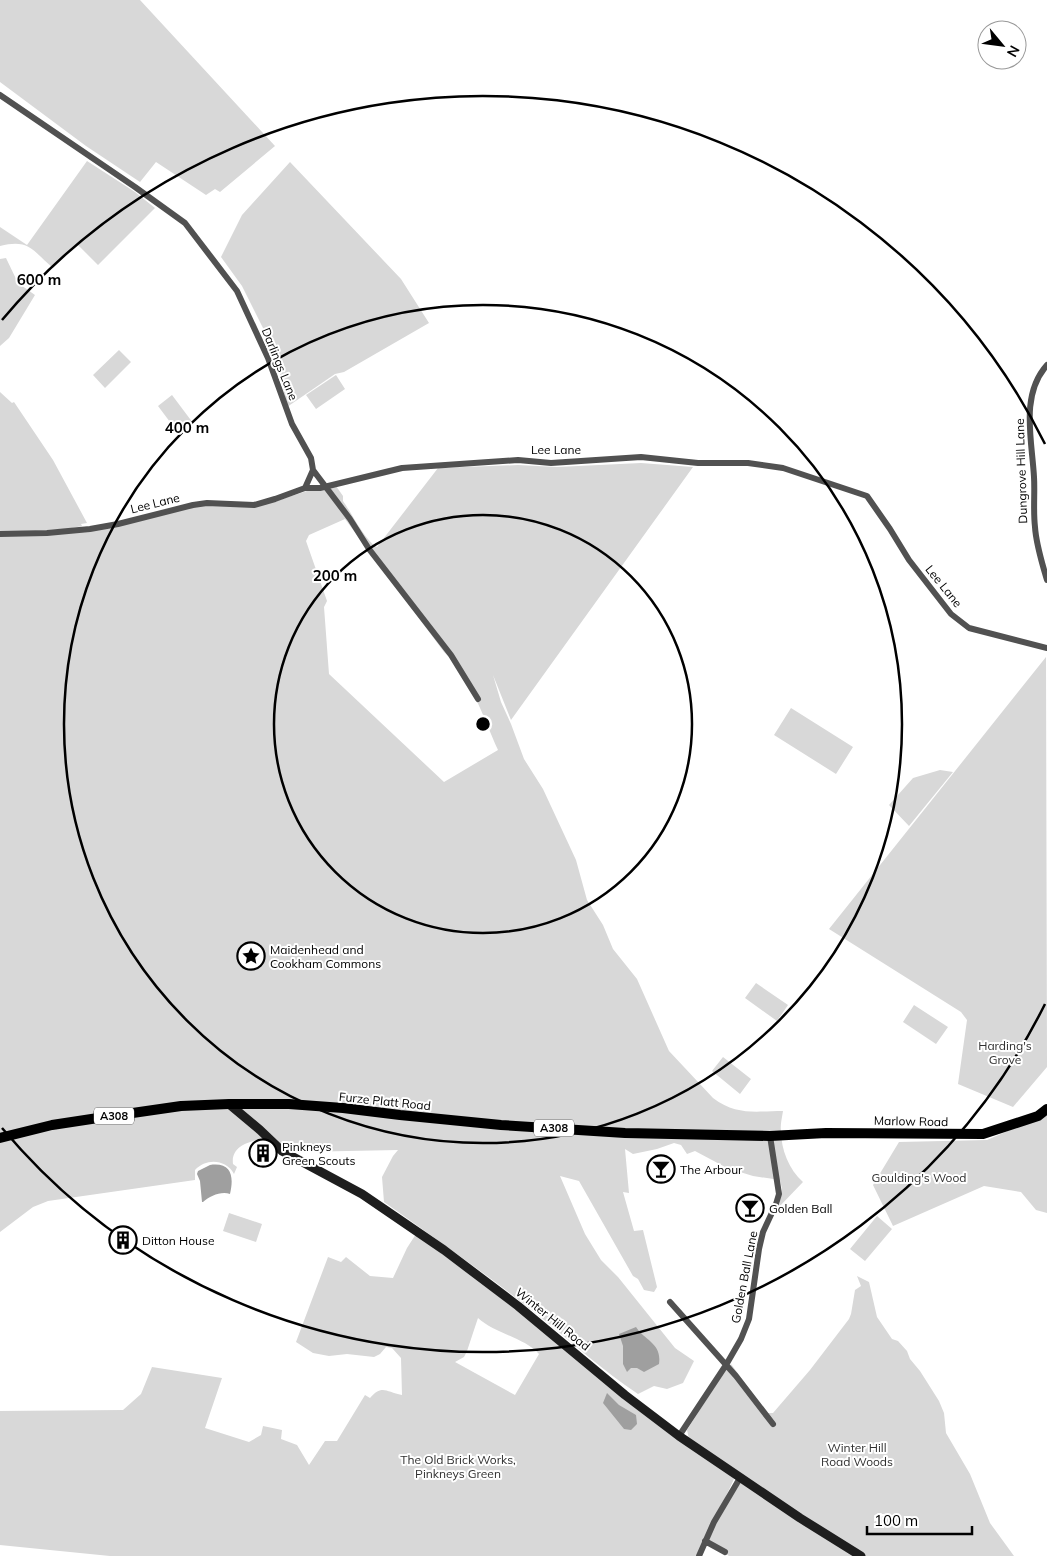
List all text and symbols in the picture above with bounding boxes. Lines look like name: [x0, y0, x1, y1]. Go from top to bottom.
north arrow: [977, 20, 1027, 70]
text: N: [1003, 42, 1024, 60]
text: 600 m: [17, 270, 61, 289]
street label: Darlings Lane: [259, 326, 301, 402]
text: 400 m: [165, 418, 209, 437]
street label: Dungrove Hill Lane: [1012, 418, 1030, 524]
street label: Lee Lane: [531, 442, 581, 457]
street label: Lee Lane: [129, 490, 181, 516]
street label: Lee Lane: [922, 562, 966, 610]
text: 200 m: [313, 566, 357, 585]
centre of rings: [474, 715, 492, 733]
place icon: Maidenhead and Cookham Commons: [236, 941, 266, 971]
place label: Maidenhead and Cookham Commons: [270, 942, 381, 971]
park label: Harding's Grove: [978, 1038, 1032, 1067]
street label: Furze Platt Road: [338, 1089, 432, 1113]
road number: A308: [94, 1108, 134, 1124]
street label: Marlow Road: [874, 1113, 948, 1129]
road number: A308: [534, 1120, 574, 1136]
building icon: Pinkneys Green Scouts: [248, 1138, 278, 1168]
place label: Pinkneys Green Scouts: [282, 1139, 356, 1168]
bar icon: The Arbour: [646, 1154, 676, 1184]
place label: The Arbour: [680, 1162, 743, 1177]
park label: Goulding's Wood: [871, 1170, 967, 1185]
bar icon: Golden Ball: [735, 1193, 765, 1223]
place label: Golden Ball: [769, 1201, 832, 1216]
building icon: Ditton House: [108, 1225, 138, 1255]
street label: Golden Ball Lane: [728, 1229, 760, 1325]
place label: Ditton House: [142, 1233, 214, 1248]
street label: Winter Hill Road: [513, 1284, 593, 1354]
park label: Winter Hill Road Woods: [821, 1440, 893, 1469]
park label: The Old Brick Works, Pinkneys Green: [400, 1452, 516, 1481]
scale bar: [867, 1504, 972, 1536]
text: 100 m: [874, 1511, 918, 1530]

